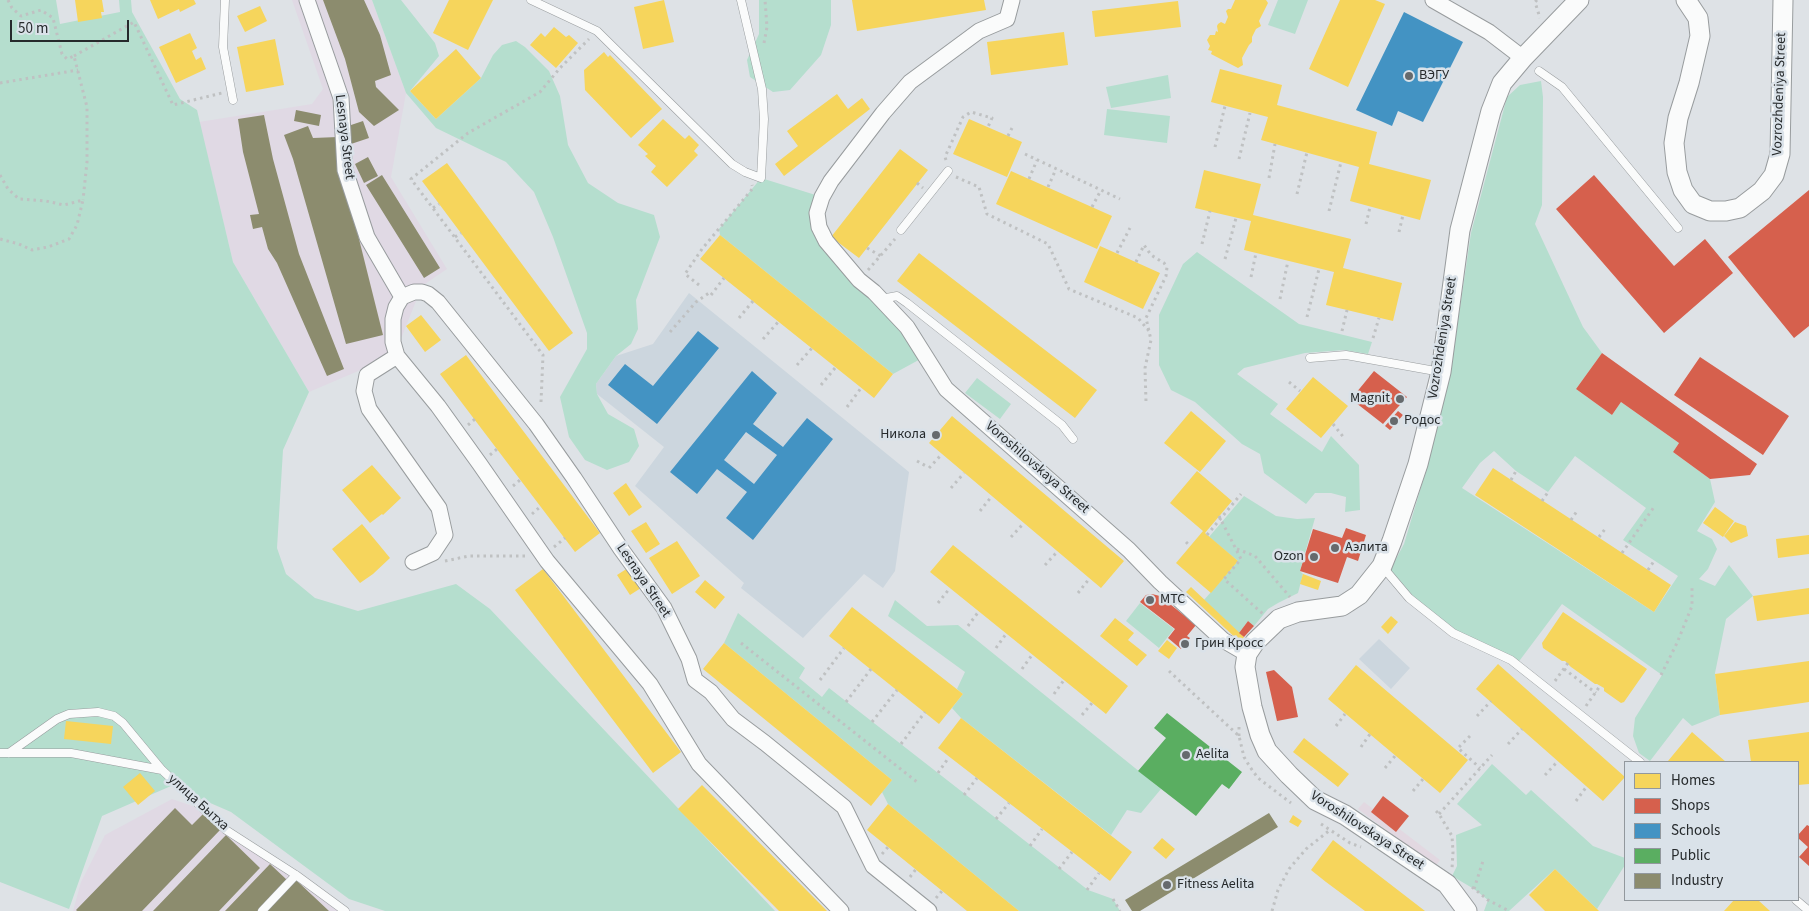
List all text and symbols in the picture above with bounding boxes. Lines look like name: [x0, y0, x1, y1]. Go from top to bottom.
scale bar: [12, 10, 131, 42]
text: 50 m: [18, 18, 48, 39]
street label: Vozrozhdeniya Street: [1769, 32, 1791, 156]
place label: ВЭГУ: [1419, 68, 1449, 84]
marker: ВЭГУ: [1403, 70, 1415, 82]
street label: Lesnaya Street: [330, 94, 358, 180]
street label: Vozrozhdeniya Street: [1425, 276, 1461, 400]
place label: Magnit: [1350, 391, 1390, 407]
marker: Magnit: [1394, 393, 1406, 405]
place label: Родос: [1404, 413, 1441, 429]
marker: Родос: [1388, 415, 1400, 427]
street label: Voroshilovskaya Street: [982, 418, 1092, 518]
place label: Никола: [880, 427, 926, 443]
marker: Никола: [930, 429, 942, 441]
place label: Аэлита: [1345, 540, 1388, 556]
street label: Lesnaya Street: [612, 541, 674, 621]
marker: Аэлита: [1329, 542, 1341, 554]
place label: Ozon: [1274, 549, 1304, 565]
marker: Ozon: [1308, 551, 1320, 563]
place label: МТС: [1160, 592, 1185, 608]
marker: МТС: [1144, 594, 1156, 606]
place label: Грин Кросс: [1195, 636, 1263, 652]
marker: Грин Кросс: [1179, 638, 1191, 650]
place label: Aelita: [1196, 747, 1229, 763]
marker: Aelita: [1180, 749, 1192, 761]
legend: [1624, 761, 1799, 901]
text: Homes: [1671, 770, 1715, 791]
street label: улица Бытха: [164, 771, 232, 835]
street label: Voroshilovskaya Street: [1307, 788, 1427, 874]
text: Shops: [1671, 795, 1710, 816]
text: Schools: [1671, 820, 1720, 841]
text: Public: [1671, 845, 1710, 866]
text: Industry: [1671, 870, 1723, 891]
place label: Fitness Aelita: [1177, 877, 1254, 893]
marker: Fitness Aelita: [1161, 879, 1173, 891]

